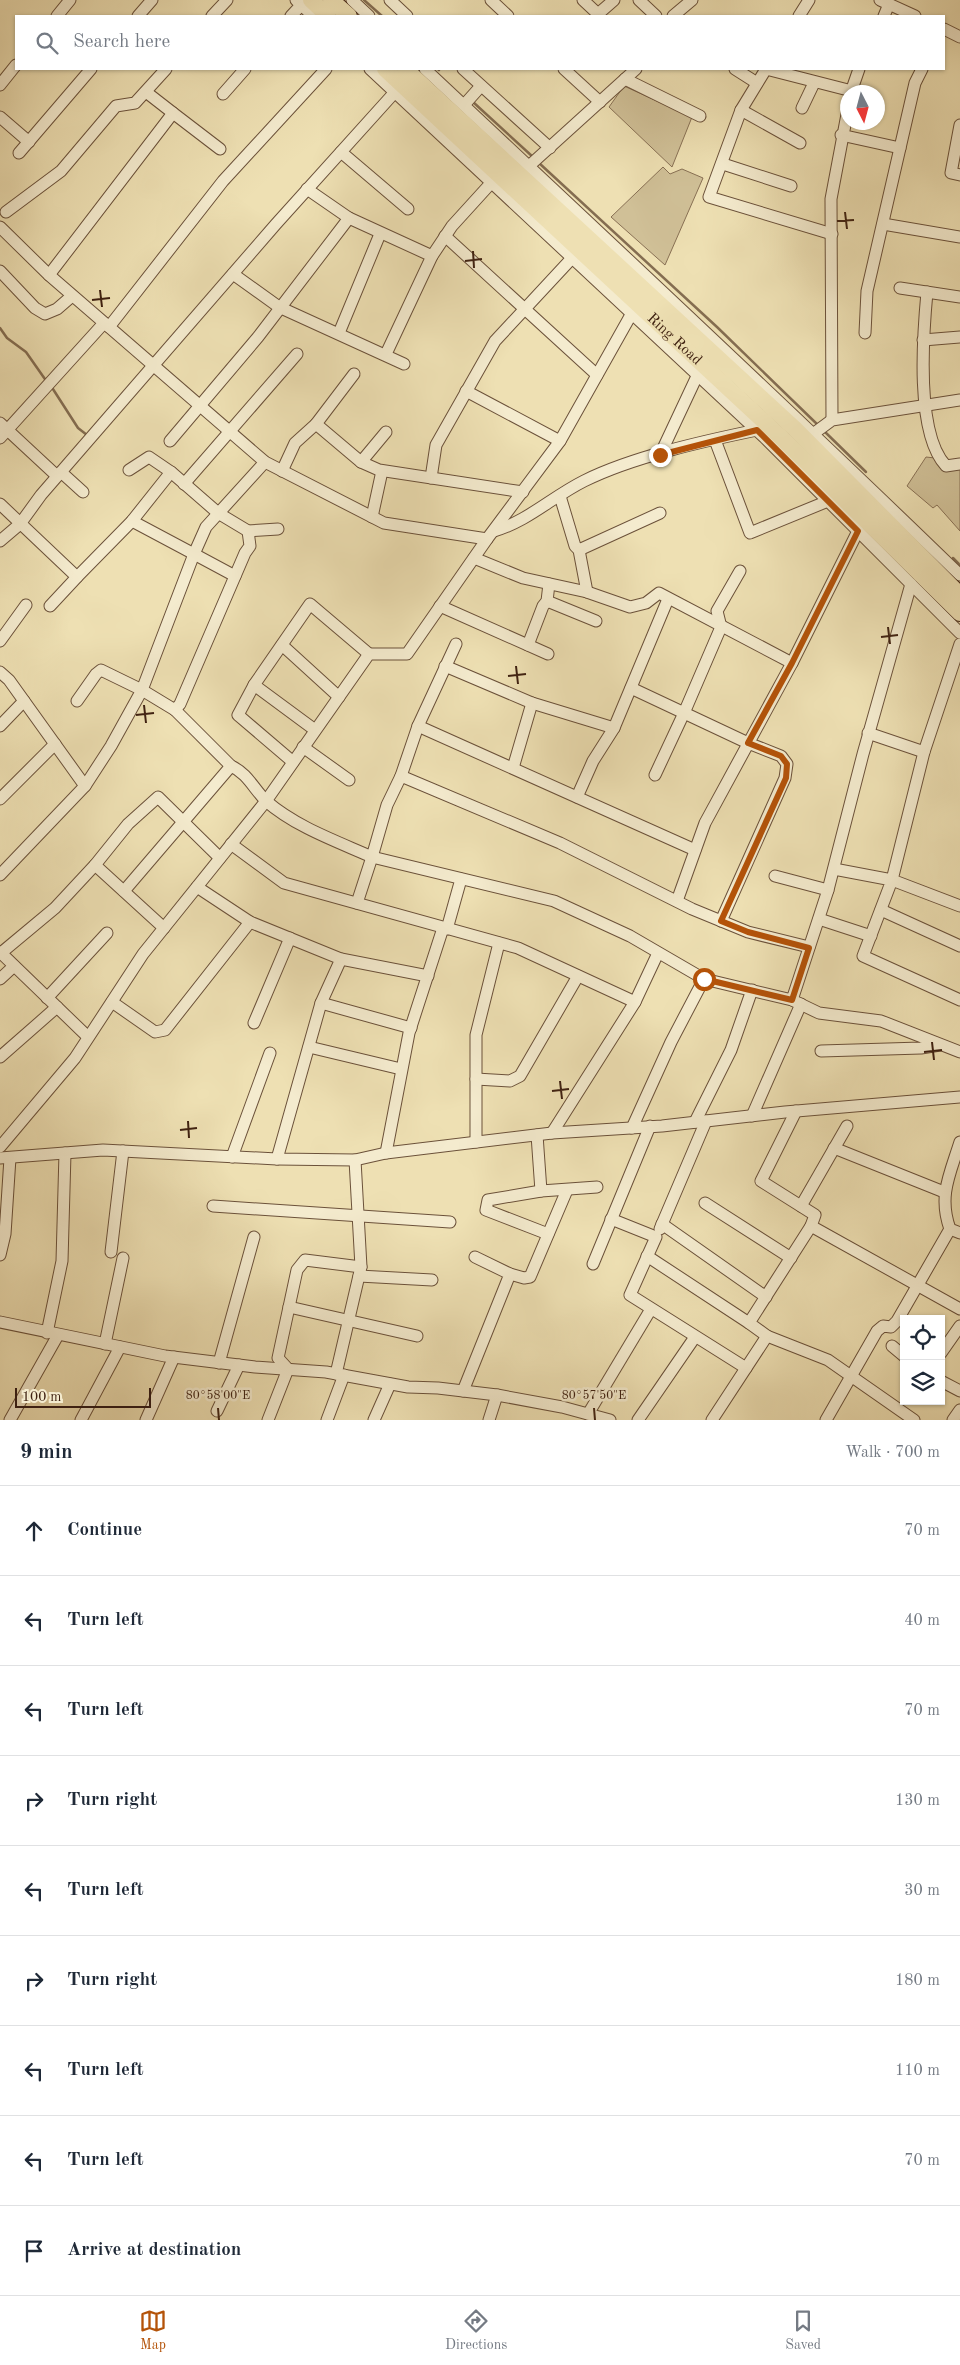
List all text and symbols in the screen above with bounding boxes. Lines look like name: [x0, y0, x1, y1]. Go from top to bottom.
search box: [15, 15, 945, 70]
icon: search: [33, 29, 61, 57]
text: Search here: [73, 33, 170, 52]
north arrow: [840, 85, 885, 130]
street label: Ring Road: [644, 311, 704, 369]
route end: [649, 444, 672, 467]
route start: [693, 968, 716, 991]
map controls: [900, 1315, 945, 1405]
button: locate: [900, 1315, 945, 1360]
button: layers: [900, 1360, 945, 1405]
scale bar: [15, 1385, 151, 1408]
text: 80°58'00"E: [186, 1389, 250, 1402]
text: 80°57'50"E: [562, 1389, 626, 1402]
text: 100 m: [22, 1390, 61, 1404]
text: 9 min: [20, 1442, 73, 1463]
text: Walk · 700 m: [845, 1445, 940, 1461]
icon: ahead: [20, 1517, 48, 1545]
text: Continue: [67, 1521, 142, 1540]
text: 70 m: [904, 1523, 940, 1539]
icon: left: [20, 1607, 48, 1635]
text: Turn left: [67, 1611, 144, 1630]
text: 40 m: [904, 1613, 940, 1629]
icon: left: [20, 1697, 48, 1725]
text: Turn left: [67, 1701, 144, 1720]
text: 70 m: [904, 1703, 940, 1719]
icon: right: [20, 1787, 48, 1815]
text: Turn right: [67, 1791, 157, 1810]
text: 130 m: [895, 1793, 940, 1809]
icon: left: [20, 1877, 48, 1905]
text: Turn left: [67, 1881, 144, 1900]
text: 30 m: [904, 1883, 940, 1899]
icon: right: [20, 1967, 48, 1995]
text: Turn right: [67, 1971, 157, 1990]
text: 180 m: [895, 1973, 940, 1989]
icon: left: [20, 2057, 48, 2085]
text: Turn left: [67, 2061, 144, 2080]
text: 110 m: [895, 2063, 940, 2079]
icon: left: [20, 2147, 48, 2175]
text: Turn left: [67, 2151, 144, 2170]
text: 70 m: [904, 2153, 940, 2169]
icon: arrive: [20, 2237, 48, 2265]
text: Arrive at destination: [67, 2241, 241, 2260]
tab: Map: [139, 2307, 167, 2354]
tab: Directions: [445, 2307, 507, 2354]
tab: Saved: [785, 2307, 821, 2354]

